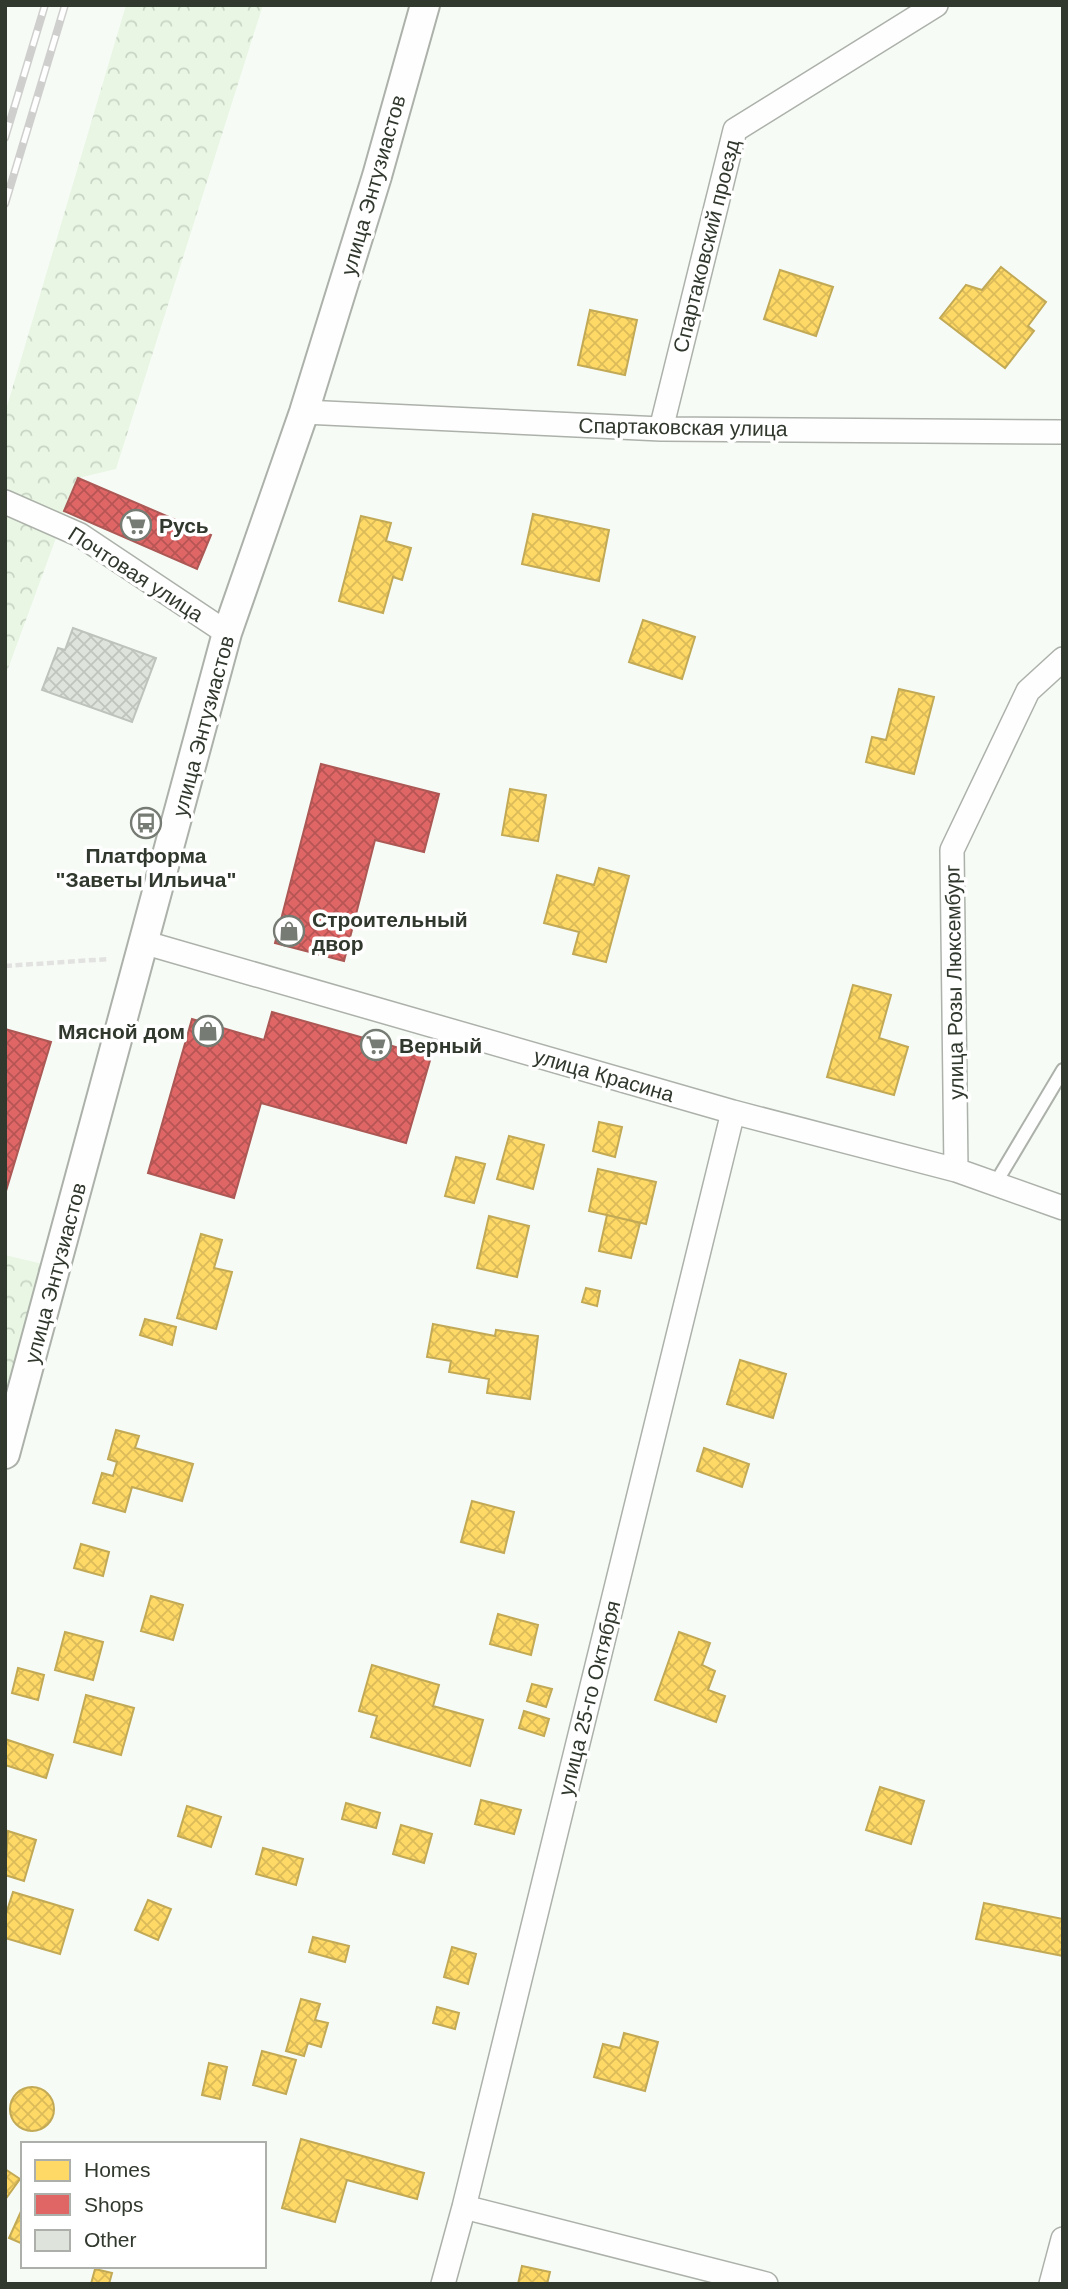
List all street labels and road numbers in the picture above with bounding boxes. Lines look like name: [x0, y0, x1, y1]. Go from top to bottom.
street label: улица Энтузиастов: [336, 92, 410, 278]
street label: Спартаковский проезд: [668, 137, 744, 355]
street label: Спартаковская улица: [578, 414, 788, 440]
street label: Почтовая улица: [64, 522, 208, 626]
street label: улица Энтузиастов: [168, 633, 238, 819]
street label: улица Розы Люксембург: [940, 864, 968, 1100]
street label: улица Красина: [531, 1044, 677, 1106]
street label: улица Энтузиастов: [20, 1180, 90, 1366]
street label: улица 25-го Октября: [554, 1598, 624, 1798]

